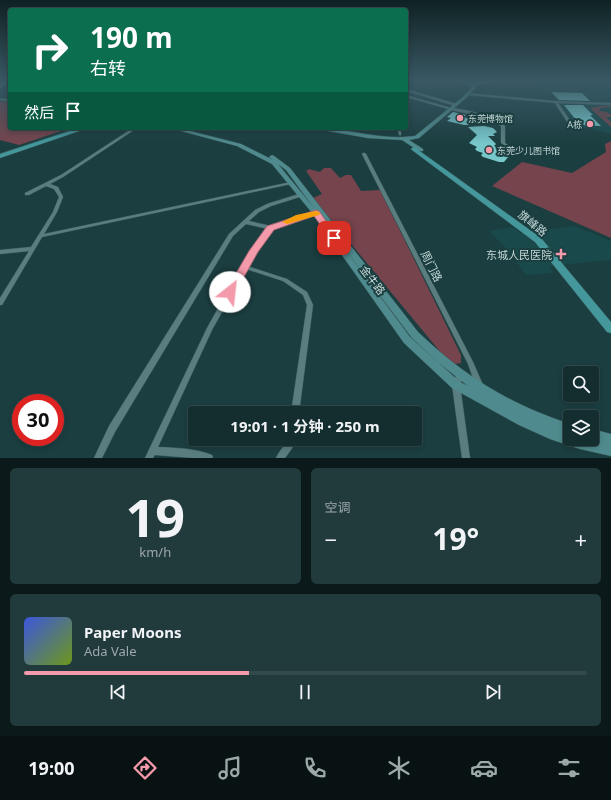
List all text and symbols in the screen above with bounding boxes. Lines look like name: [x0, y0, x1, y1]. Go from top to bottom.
text: 190 m: [90, 18, 173, 56]
icon: right: [24, 24, 76, 76]
text: 右转: [90, 56, 126, 80]
icon: arrive: [62, 100, 84, 122]
text: 然后: [24, 102, 54, 122]
place label: 东莞博物馆: [468, 112, 513, 125]
marker: 东莞博物馆: [455, 113, 465, 123]
place label: A栋: [567, 118, 582, 131]
marker: A栋: [585, 119, 595, 129]
place label: 东莞少儿图书馆: [497, 144, 560, 157]
marker: 东莞少儿图书馆: [484, 145, 494, 155]
street label: 旗峰路: [515, 207, 551, 239]
pin: [317, 221, 351, 255]
icon: arrive: [323, 227, 345, 249]
place label: 东城人民医院: [486, 247, 552, 262]
street label: 周门路: [418, 248, 446, 284]
marker: 东城人民医院: [555, 248, 567, 260]
street label: 金牛路: [357, 262, 389, 298]
position arrow: [209, 271, 251, 313]
map controls: [563, 366, 599, 446]
button: search: [563, 366, 599, 402]
speed limit sign: 30: [12, 394, 64, 446]
button: layers: [563, 410, 599, 446]
text: 19:01 · 1 分钟 · 250 m: [230, 416, 380, 436]
text: 19: [126, 481, 185, 552]
text: 空调: [325, 498, 351, 516]
text: 19°: [432, 518, 479, 559]
text: −: [325, 524, 337, 554]
text: +: [574, 524, 587, 554]
text: km/h: [139, 543, 171, 561]
text: Paper Moons: [84, 622, 182, 642]
text: Ada Vale: [84, 642, 137, 660]
icon: previous: [107, 681, 129, 703]
icon: pause: [294, 681, 316, 703]
icon: next: [482, 681, 504, 703]
icon: directions: [131, 754, 159, 782]
icon: music: [216, 754, 244, 782]
icon: phone: [301, 754, 329, 782]
icon: climate: [385, 754, 413, 782]
icon: car: [470, 754, 498, 782]
icon: filters: [555, 754, 583, 782]
text: 19:00: [28, 756, 75, 780]

